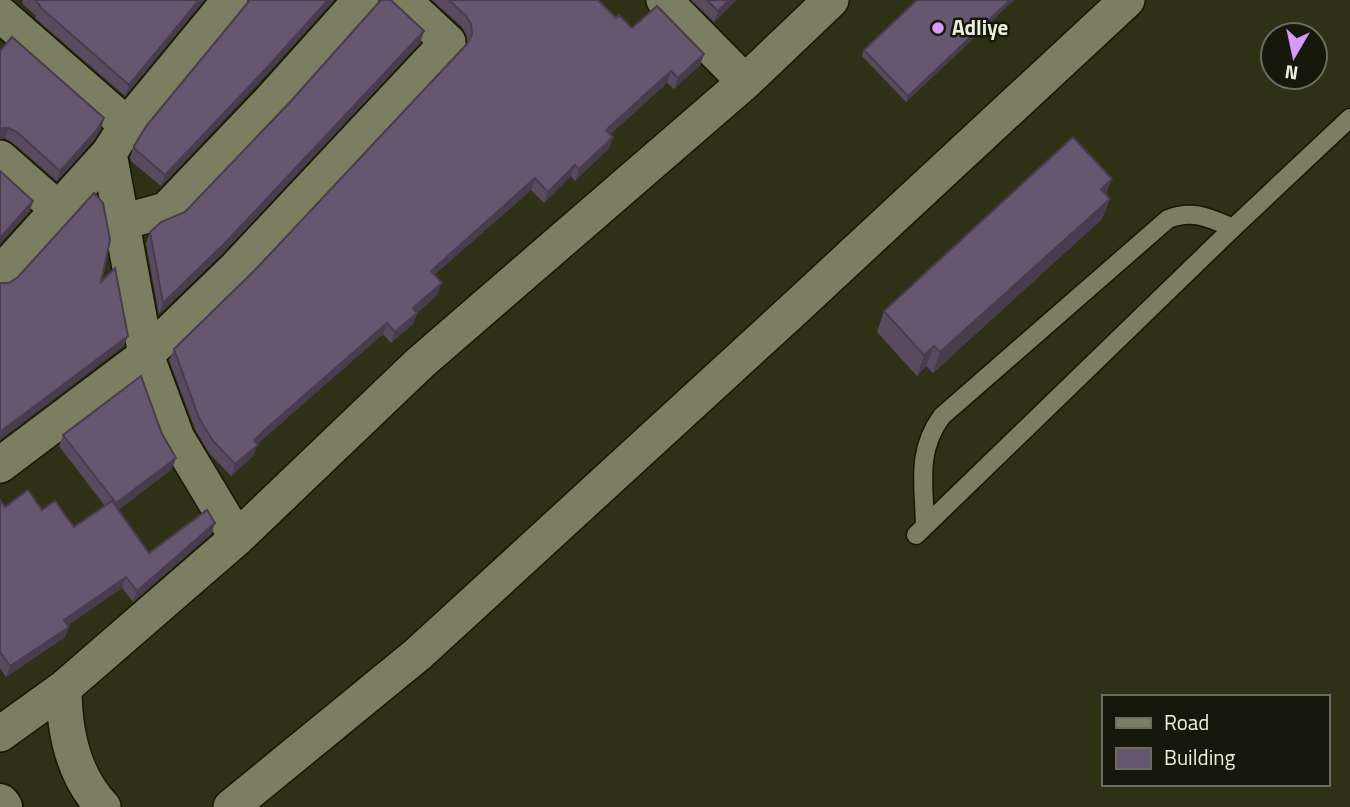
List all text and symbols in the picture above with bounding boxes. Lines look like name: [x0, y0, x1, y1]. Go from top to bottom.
place label: Adliye: [952, 11, 1008, 43]
marker: Adliye: [930, 20, 946, 36]
north arrow: [1259, 21, 1329, 91]
text: N: [1282, 58, 1300, 89]
legend: [1102, 695, 1329, 786]
text: Road: [1164, 706, 1209, 738]
text: Building: [1164, 741, 1236, 773]

